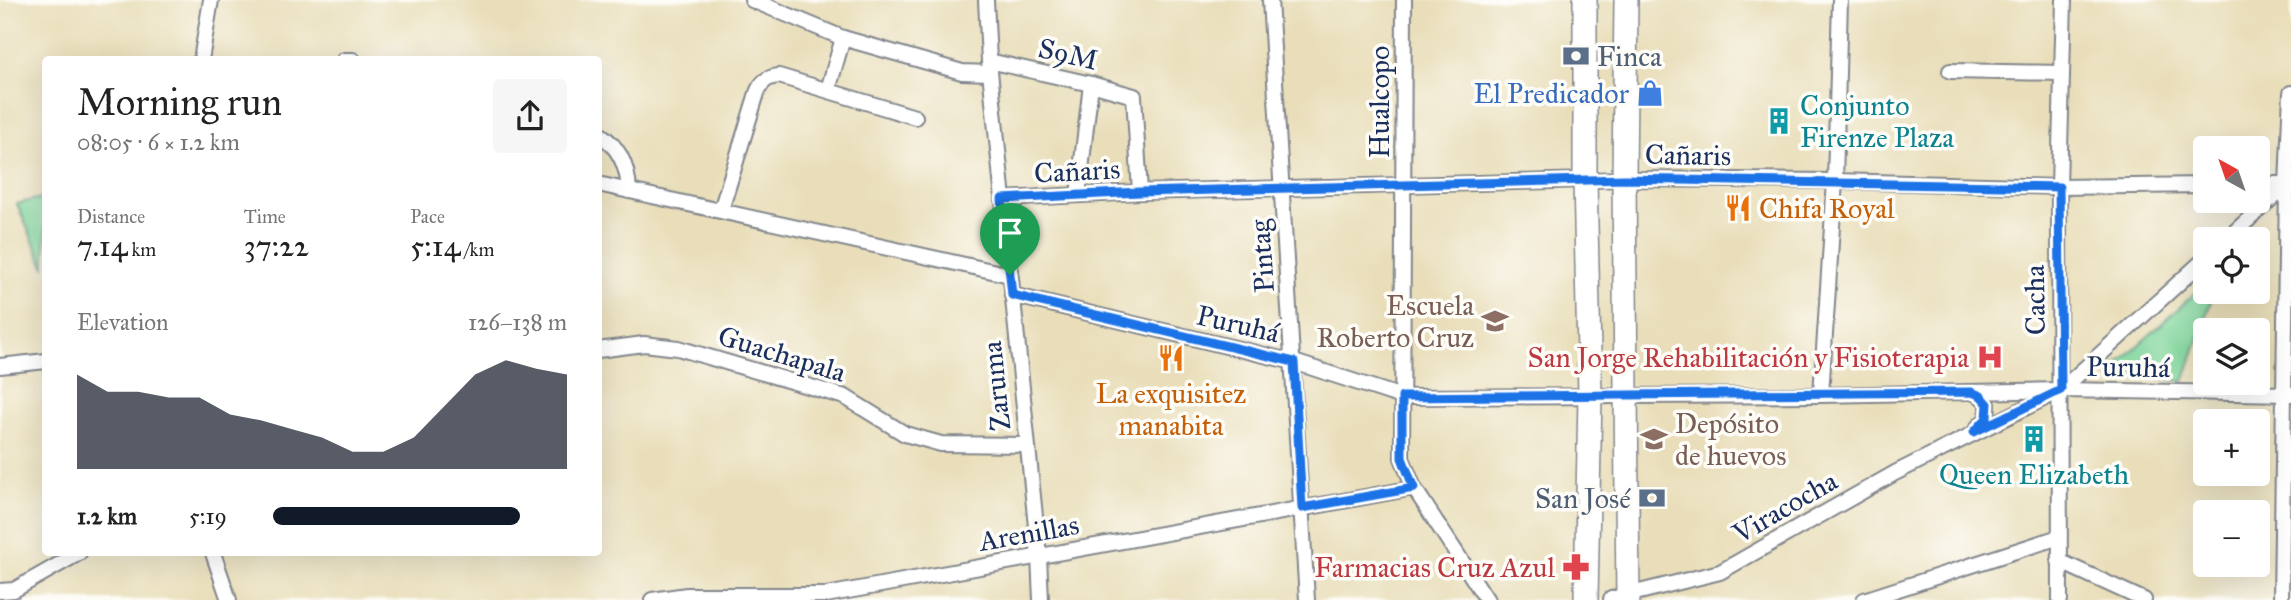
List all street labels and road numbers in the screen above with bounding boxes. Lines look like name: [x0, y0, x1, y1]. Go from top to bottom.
street label: S9M: [1035, 30, 1101, 78]
street label: Hualcopo: [1362, 46, 1397, 158]
street label: Cañaris: [1645, 137, 1731, 173]
street label: Cañaris: [1033, 151, 1121, 191]
street label: Pintag: [1242, 217, 1282, 294]
street label: Cacha: [2017, 264, 2053, 335]
street label: Puruhá: [1193, 298, 1283, 351]
street label: Guachapala: [714, 318, 850, 390]
street label: Zaruma: [974, 339, 1018, 433]
street label: Puruhá: [2086, 349, 2170, 385]
street label: Viracocha: [1726, 463, 1844, 551]
street label: Arenillas: [975, 507, 1082, 559]

